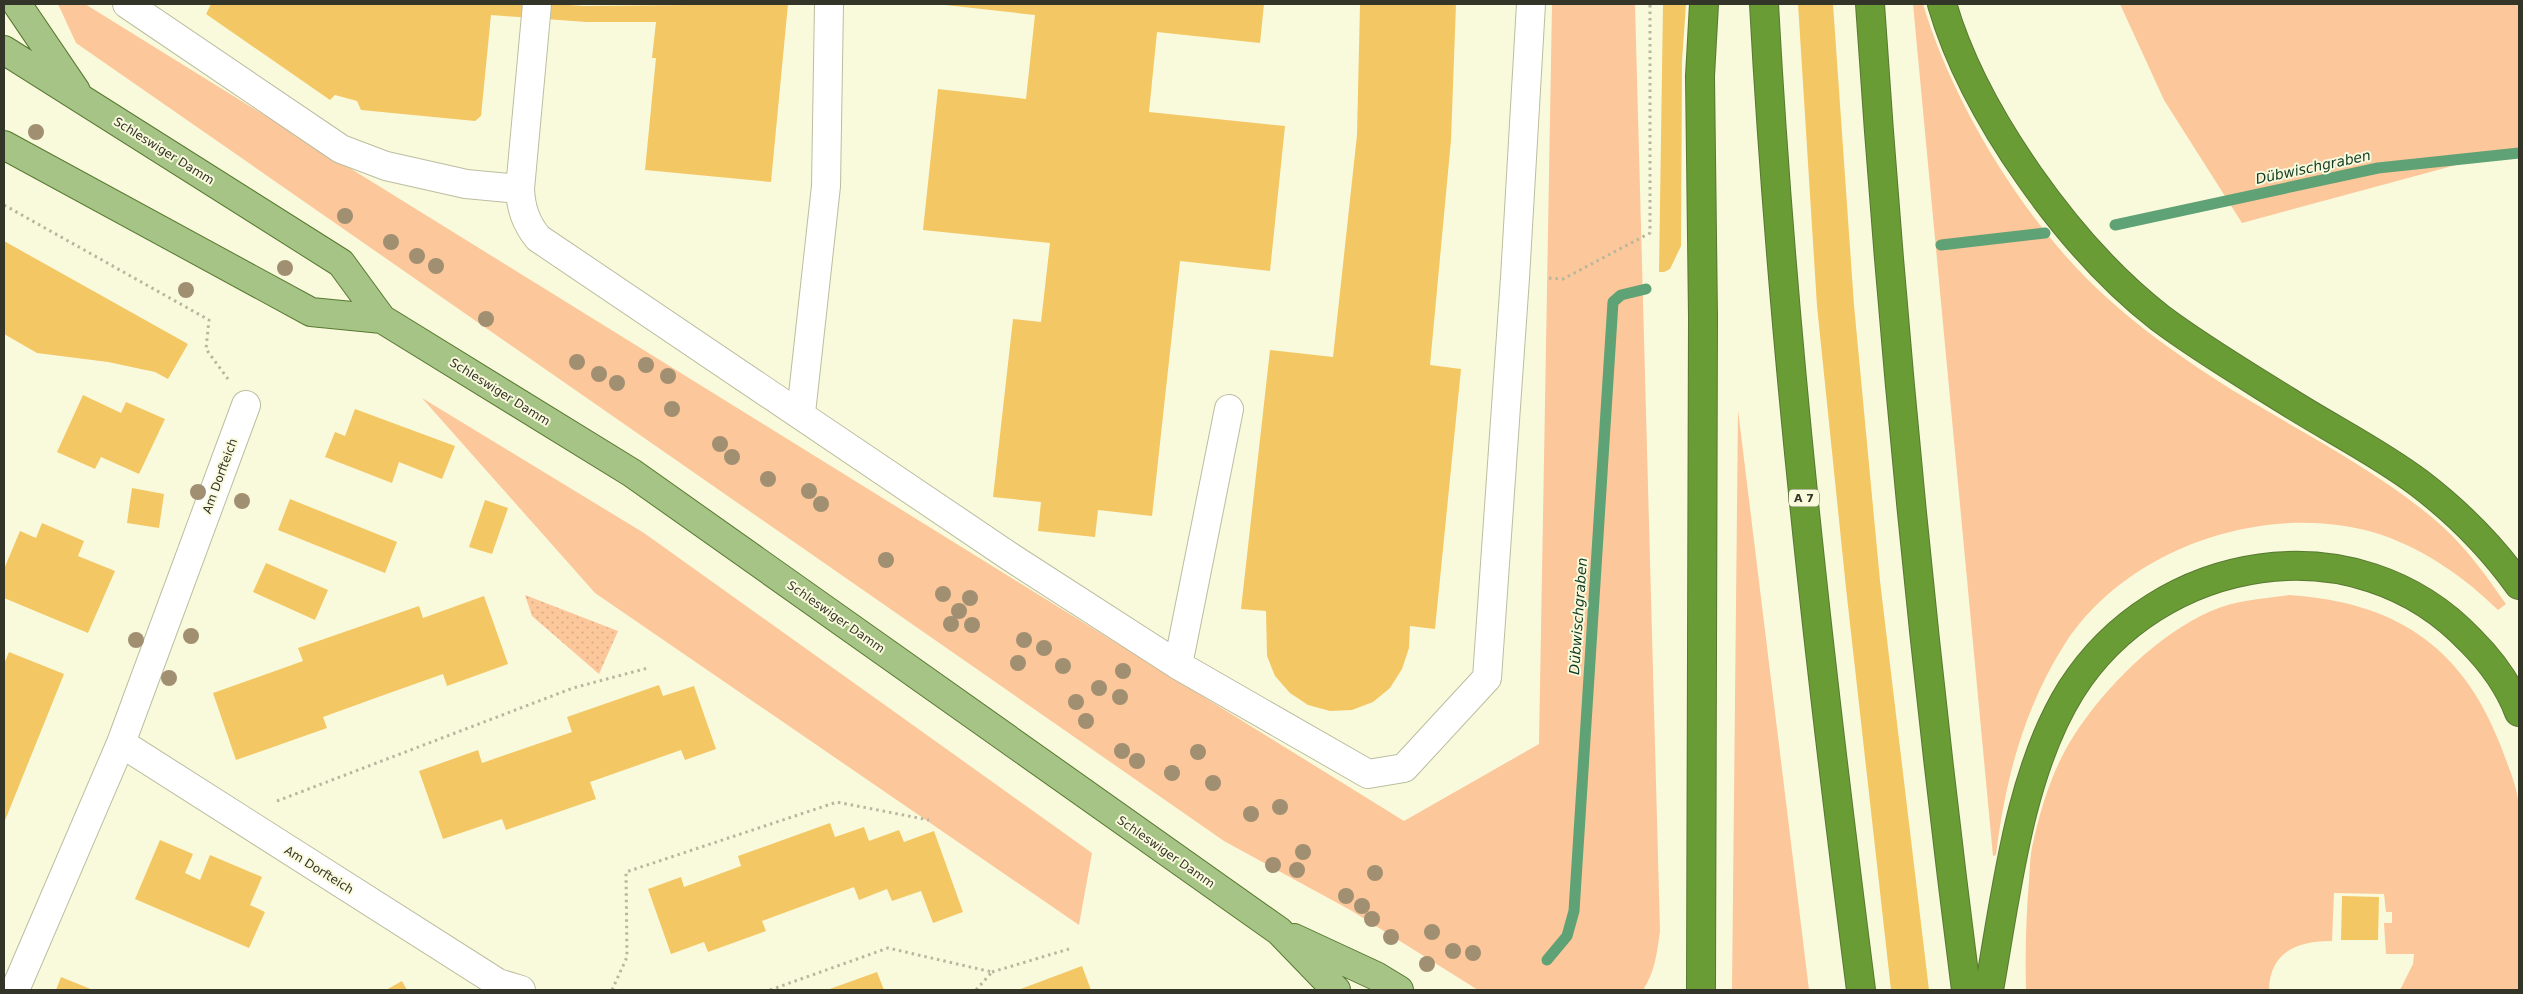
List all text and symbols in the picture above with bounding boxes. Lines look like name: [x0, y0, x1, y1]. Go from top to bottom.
street label: Schleswiger Damm: [111, 114, 217, 188]
water label: Dübwischgraben: [2254, 147, 2372, 187]
street label: Schleswiger Damm: [447, 355, 553, 429]
street label: Am Dorfteich: [200, 437, 240, 515]
road number: A 7: [1789, 489, 1819, 506]
water label: Dübwischgraben: [1566, 557, 1590, 675]
street label: Schleswiger Damm: [785, 578, 887, 656]
street label: Schleswiger Damm: [1115, 813, 1217, 891]
street label: Am Dorfteich: [282, 843, 356, 897]

